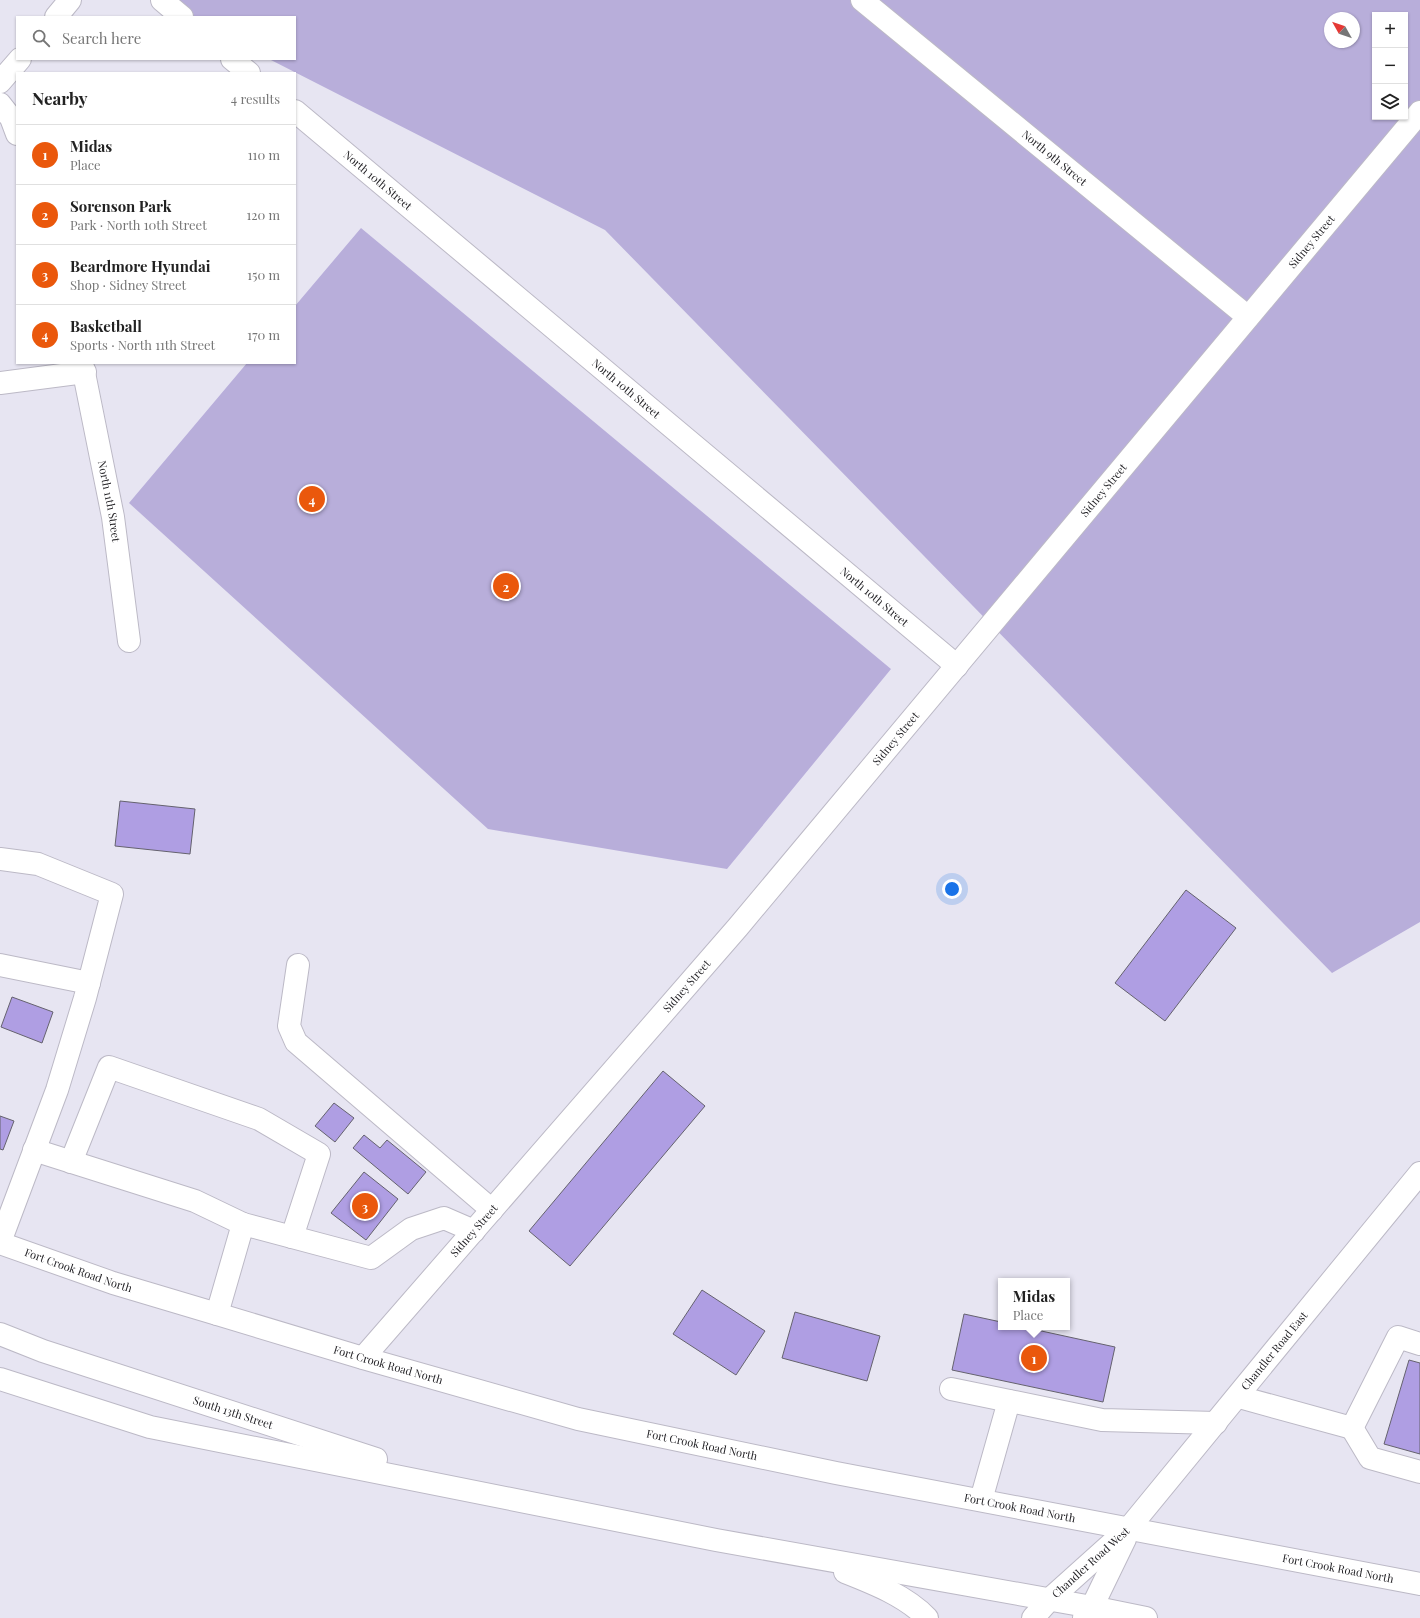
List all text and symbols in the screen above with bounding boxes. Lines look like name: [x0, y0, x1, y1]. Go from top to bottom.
north arrow: [1324, 12, 1360, 48]
map controls: [1372, 12, 1408, 120]
button: +: [1372, 12, 1408, 48]
search box: [16, 16, 296, 60]
icon: search: [30, 27, 52, 49]
text: Search here: [62, 28, 141, 48]
button: −: [1372, 48, 1408, 84]
button: layers: [1372, 84, 1408, 120]
text: Nearby: [32, 87, 87, 109]
text: 4 results: [231, 90, 280, 107]
street label: North 9th Street: [1019, 126, 1090, 189]
text: Midas: [70, 136, 112, 156]
text: 1: [43, 146, 47, 163]
text: 110 m: [248, 146, 280, 163]
street label: North 10th Street: [341, 147, 416, 213]
text: Place: [70, 156, 101, 173]
text: Sorenson Park: [70, 196, 171, 216]
text: 2: [42, 206, 48, 223]
text: 120 m: [246, 206, 280, 223]
street label: Sidney Street: [1284, 211, 1338, 271]
text: Park · North 10th Street: [70, 216, 207, 233]
text: Beardmore Hyundai: [70, 256, 210, 276]
text: 3: [42, 266, 48, 283]
text: 150 m: [247, 266, 280, 283]
text: Shop · Sidney Street: [70, 276, 186, 293]
text: Basketball: [70, 316, 142, 336]
text: 4: [42, 326, 48, 343]
text: 170 m: [247, 326, 280, 343]
text: Sports · North 11th Street: [70, 336, 215, 353]
street label: North 10th Street: [589, 355, 664, 421]
street label: North 11th Street: [95, 459, 124, 543]
street label: Sidney Street: [1077, 460, 1130, 520]
pin: 4: [299, 484, 325, 514]
street label: North 10th Street: [837, 563, 912, 629]
pin: 2: [493, 571, 519, 601]
street label: Sidney Street: [869, 708, 922, 768]
your location: [942, 879, 962, 899]
street label: Sidney Street: [659, 956, 713, 1015]
pin: 3: [352, 1191, 378, 1221]
street label: Sidney Street: [446, 1201, 501, 1260]
street label: Fort Crook Road North: [23, 1244, 135, 1295]
popup: [998, 1278, 1070, 1330]
text: Midas: [1013, 1286, 1055, 1306]
text: Place: [1013, 1306, 1043, 1323]
street label: Chandler Road East: [1237, 1308, 1311, 1393]
street label: Fort Crook Road North: [332, 1342, 445, 1387]
pin: 1: [1021, 1343, 1047, 1373]
street label: South 13th Street: [191, 1392, 275, 1432]
street label: Fort Crook Road North: [645, 1426, 759, 1463]
street label: Fort Crook Road North: [963, 1490, 1077, 1525]
street label: Chandler Road West: [1048, 1523, 1132, 1601]
street label: Fort Crook Road North: [1281, 1550, 1396, 1586]

